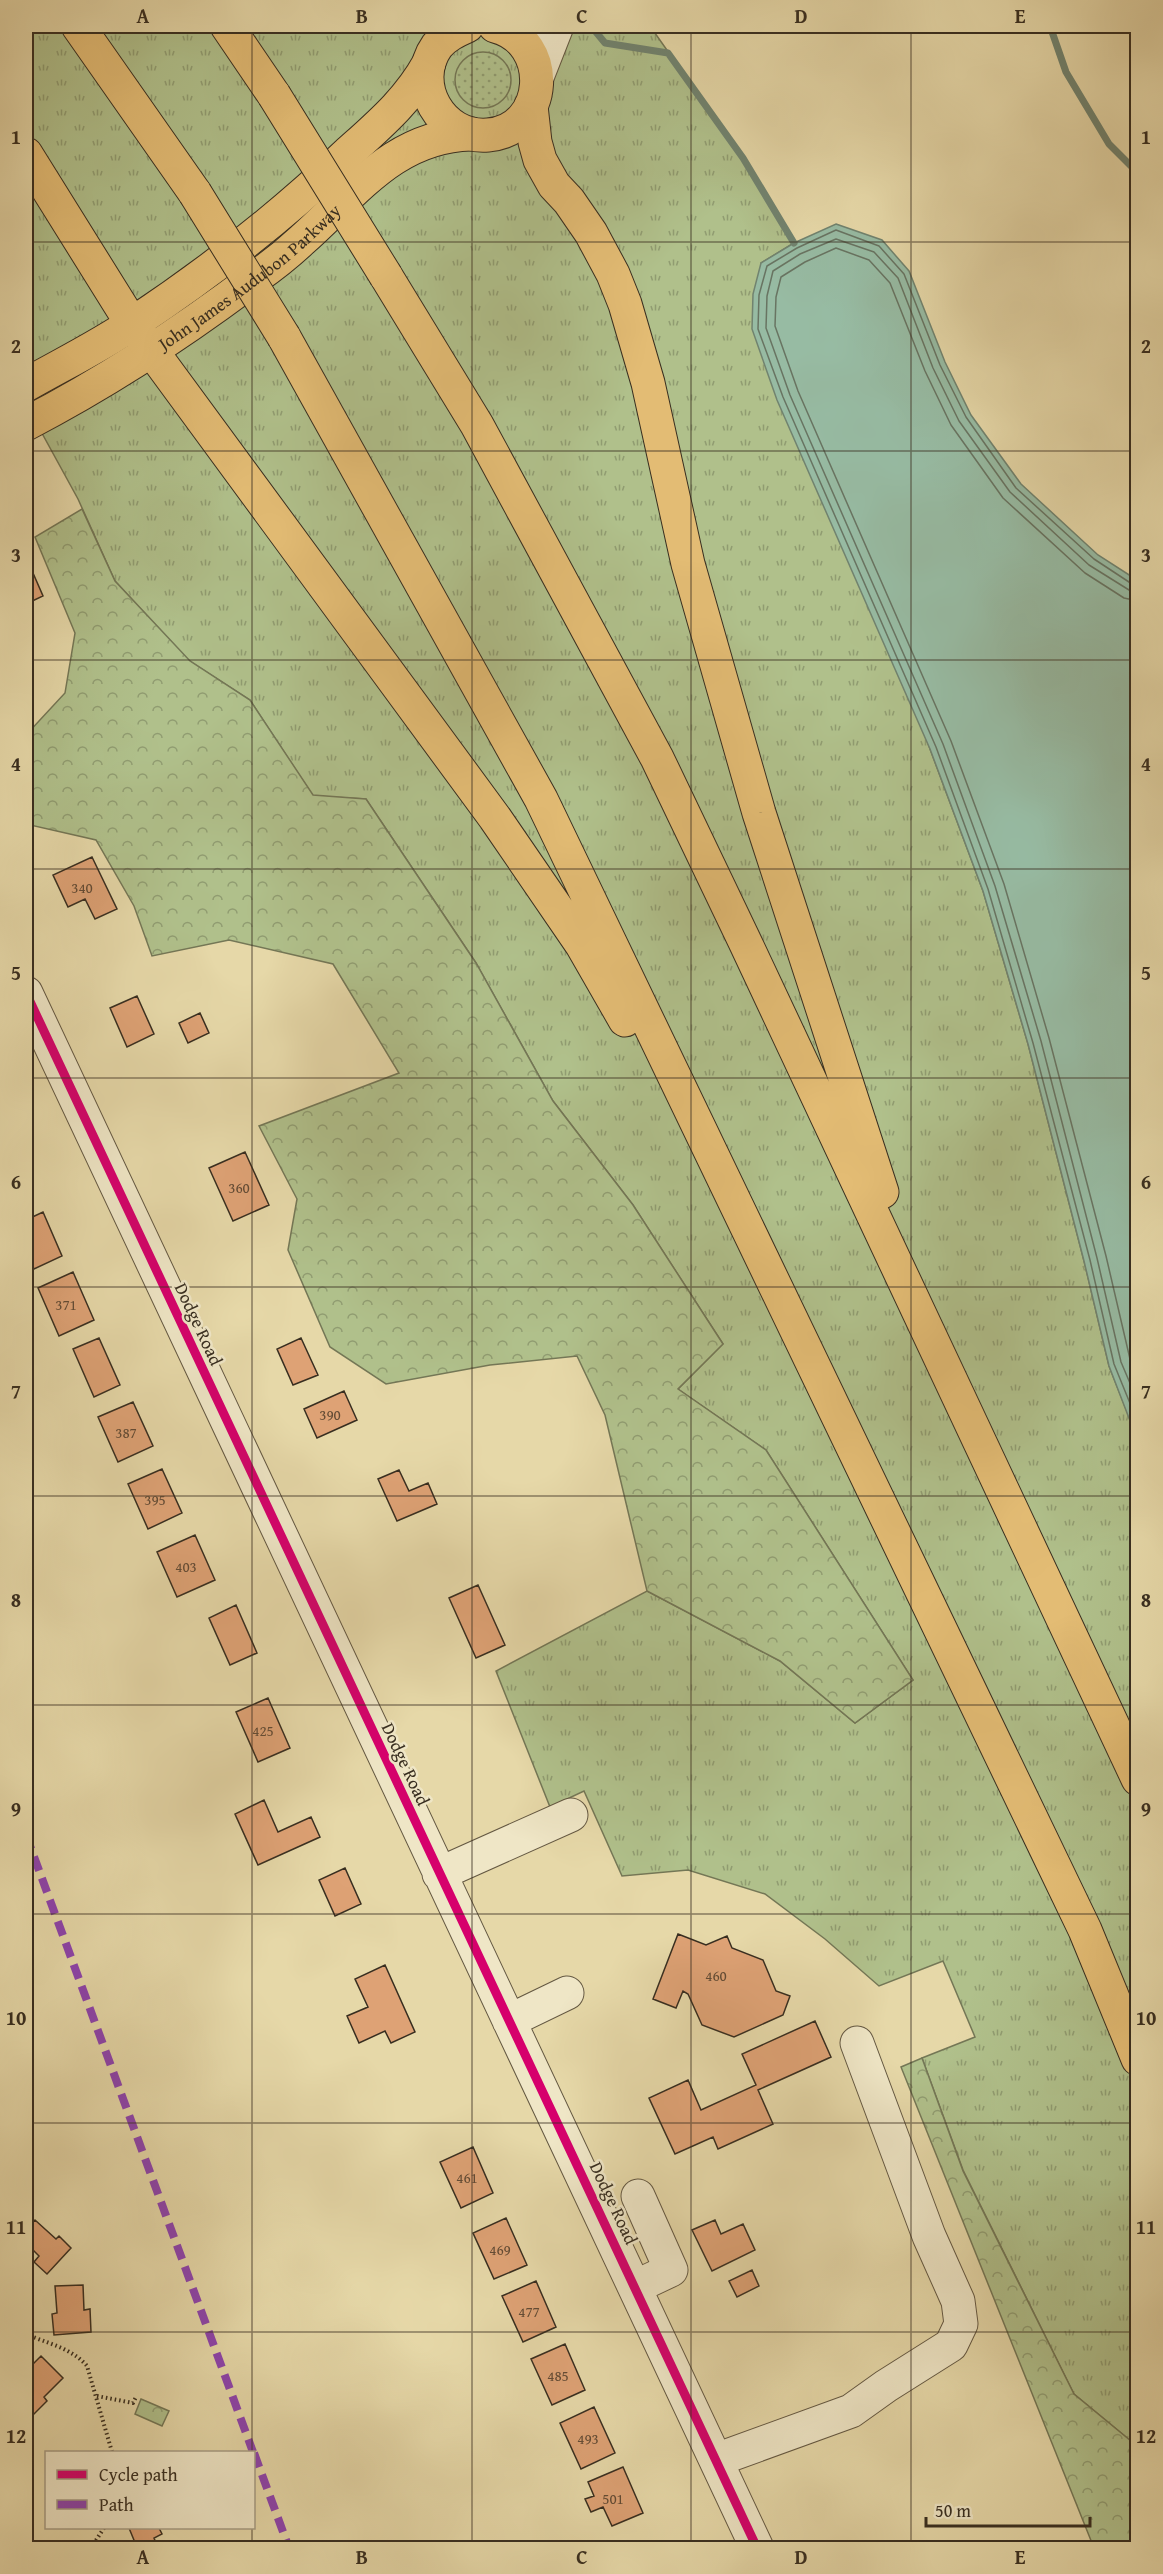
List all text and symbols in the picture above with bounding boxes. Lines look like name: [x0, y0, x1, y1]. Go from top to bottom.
text: A: [137, 1, 150, 30]
text: B: [356, 1, 368, 30]
text: C: [576, 1, 588, 30]
text: D: [794, 1, 808, 30]
text: E: [1015, 1, 1026, 30]
text: 1: [11, 122, 21, 151]
text: 1: [1141, 122, 1151, 151]
street label: John James Audubon Parkway: [151, 197, 346, 357]
text: 2: [11, 331, 21, 360]
text: 2: [1141, 331, 1151, 360]
text: 3: [11, 540, 21, 569]
text: 3: [1141, 540, 1151, 569]
text: 4: [11, 749, 21, 778]
text: 4: [1141, 749, 1151, 778]
house number: 340: [71, 877, 93, 898]
text: 5: [11, 958, 21, 987]
text: 5: [1141, 958, 1151, 987]
text: 6: [11, 1167, 21, 1196]
text: 6: [1141, 1167, 1151, 1196]
house number: 360: [228, 1177, 250, 1198]
street label: Dodge Road: [168, 1278, 230, 1370]
house number: 371: [55, 1294, 77, 1315]
text: 7: [11, 1376, 21, 1405]
text: 7: [1141, 1376, 1151, 1405]
house number: 390: [319, 1404, 341, 1425]
house number: 387: [115, 1422, 137, 1443]
house number: 395: [144, 1489, 166, 1510]
house number: 403: [175, 1556, 197, 1577]
text: 8: [11, 1585, 21, 1614]
text: 8: [1141, 1585, 1151, 1614]
street label: Dodge Road: [375, 1718, 437, 1810]
house number: 425: [252, 1720, 274, 1741]
text: 9: [11, 1794, 21, 1823]
text: 9: [1141, 1794, 1151, 1823]
house number: 460: [705, 1965, 727, 1986]
text: 10: [6, 2003, 26, 2032]
text: 10: [1136, 2003, 1156, 2032]
street label: Dodge Road: [583, 2157, 645, 2249]
house number: 461: [456, 2167, 478, 2188]
text: 11: [6, 2212, 26, 2241]
text: 11: [1136, 2212, 1156, 2241]
house number: 469: [489, 2239, 511, 2260]
house number: 477: [518, 2301, 540, 2322]
house number: 485: [547, 2365, 569, 2386]
text: 12: [6, 2421, 26, 2450]
text: 12: [1136, 2421, 1156, 2450]
house number: 493: [577, 2428, 599, 2449]
legend: [45, 2451, 255, 2529]
text: Cycle path: [99, 2461, 178, 2488]
house number: 501: [602, 2488, 624, 2509]
scale bar: [926, 2490, 1090, 2528]
text: Path: [99, 2491, 134, 2518]
text: 50 m: [935, 2497, 971, 2524]
text: A: [137, 2542, 150, 2571]
text: B: [356, 2542, 368, 2571]
text: C: [576, 2542, 588, 2571]
text: D: [794, 2542, 808, 2571]
text: E: [1015, 2542, 1026, 2571]

